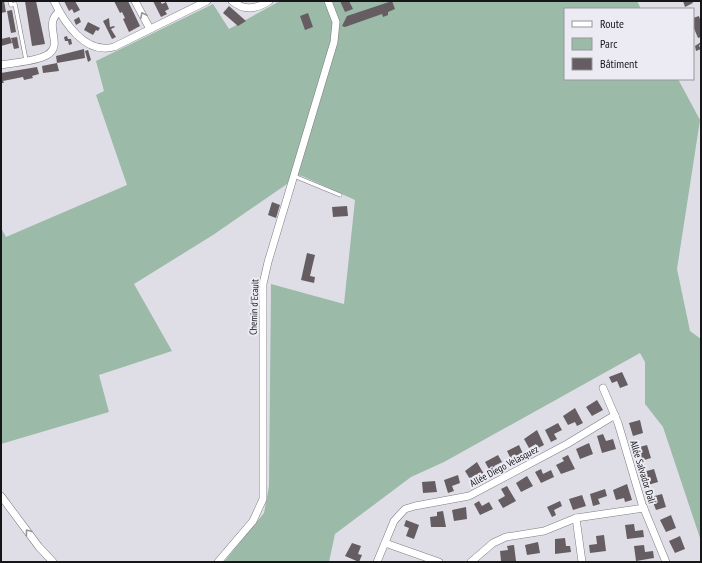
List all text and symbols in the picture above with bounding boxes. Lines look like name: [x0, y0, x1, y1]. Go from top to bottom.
legend: [564, 8, 694, 80]
one-way arrow: [140, 12, 147, 19]
text: Route: [600, 16, 624, 31]
text: Parc: [600, 36, 618, 51]
text: Bâtiment: [600, 56, 638, 71]
street label: Chemin d'Ecault: [247, 279, 261, 335]
street label: Allée Salvador Dali: [627, 439, 659, 505]
street label: Allée Diego Velasquez: [467, 442, 541, 490]
one-way arrow: [26, 530, 33, 537]

